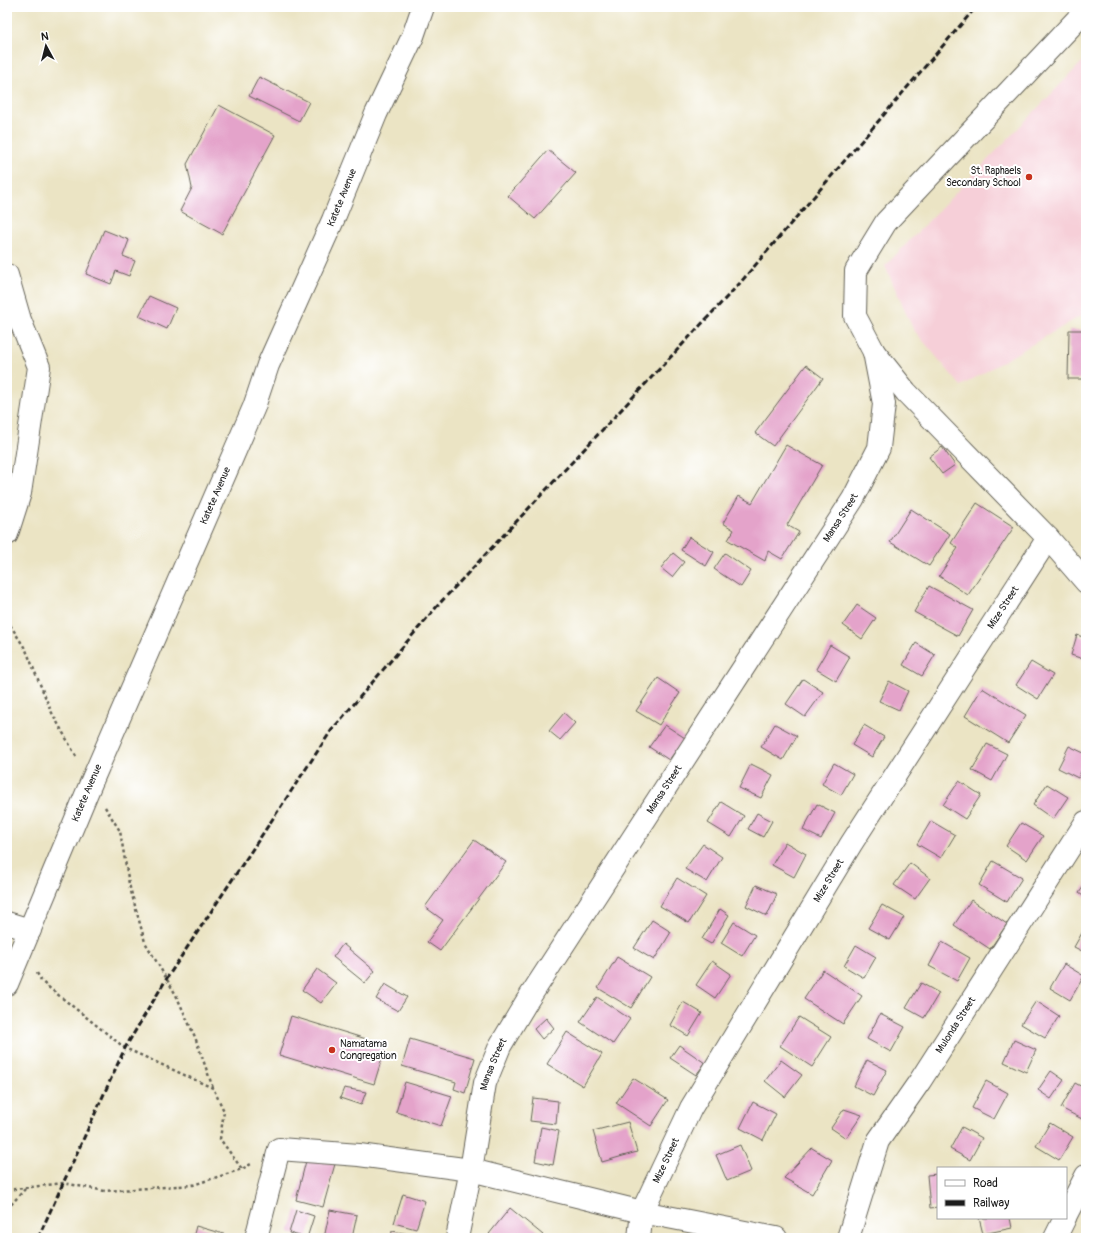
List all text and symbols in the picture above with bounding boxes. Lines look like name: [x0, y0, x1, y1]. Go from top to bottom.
north arrow: [26, 26, 66, 66]
text: N: [40, 30, 50, 43]
place label: St. Raphaels Secondary School: [946, 165, 1022, 189]
street label: Katete Avenue: [325, 167, 359, 228]
marker: St. Raphaels Secondary School: [1024, 172, 1034, 182]
street label: Katete Avenue: [198, 465, 233, 526]
street label: Mansa Street: [821, 491, 861, 544]
street label: Mize Street: [985, 583, 1022, 631]
street label: Katete Avenue: [69, 762, 104, 824]
street label: Mansa Street: [644, 762, 685, 816]
street label: Mize Street: [811, 856, 847, 904]
street label: Mulonda Street: [933, 994, 979, 1056]
street label: Mansa Street: [478, 1035, 510, 1091]
place label: Namatama Congregation: [340, 1038, 397, 1062]
marker: Namatama Congregation: [327, 1045, 337, 1055]
street label: Mize Street: [650, 1135, 682, 1185]
legend: [937, 1167, 1067, 1219]
text: Road: [973, 1176, 998, 1191]
text: Railway: [973, 1196, 1009, 1211]

